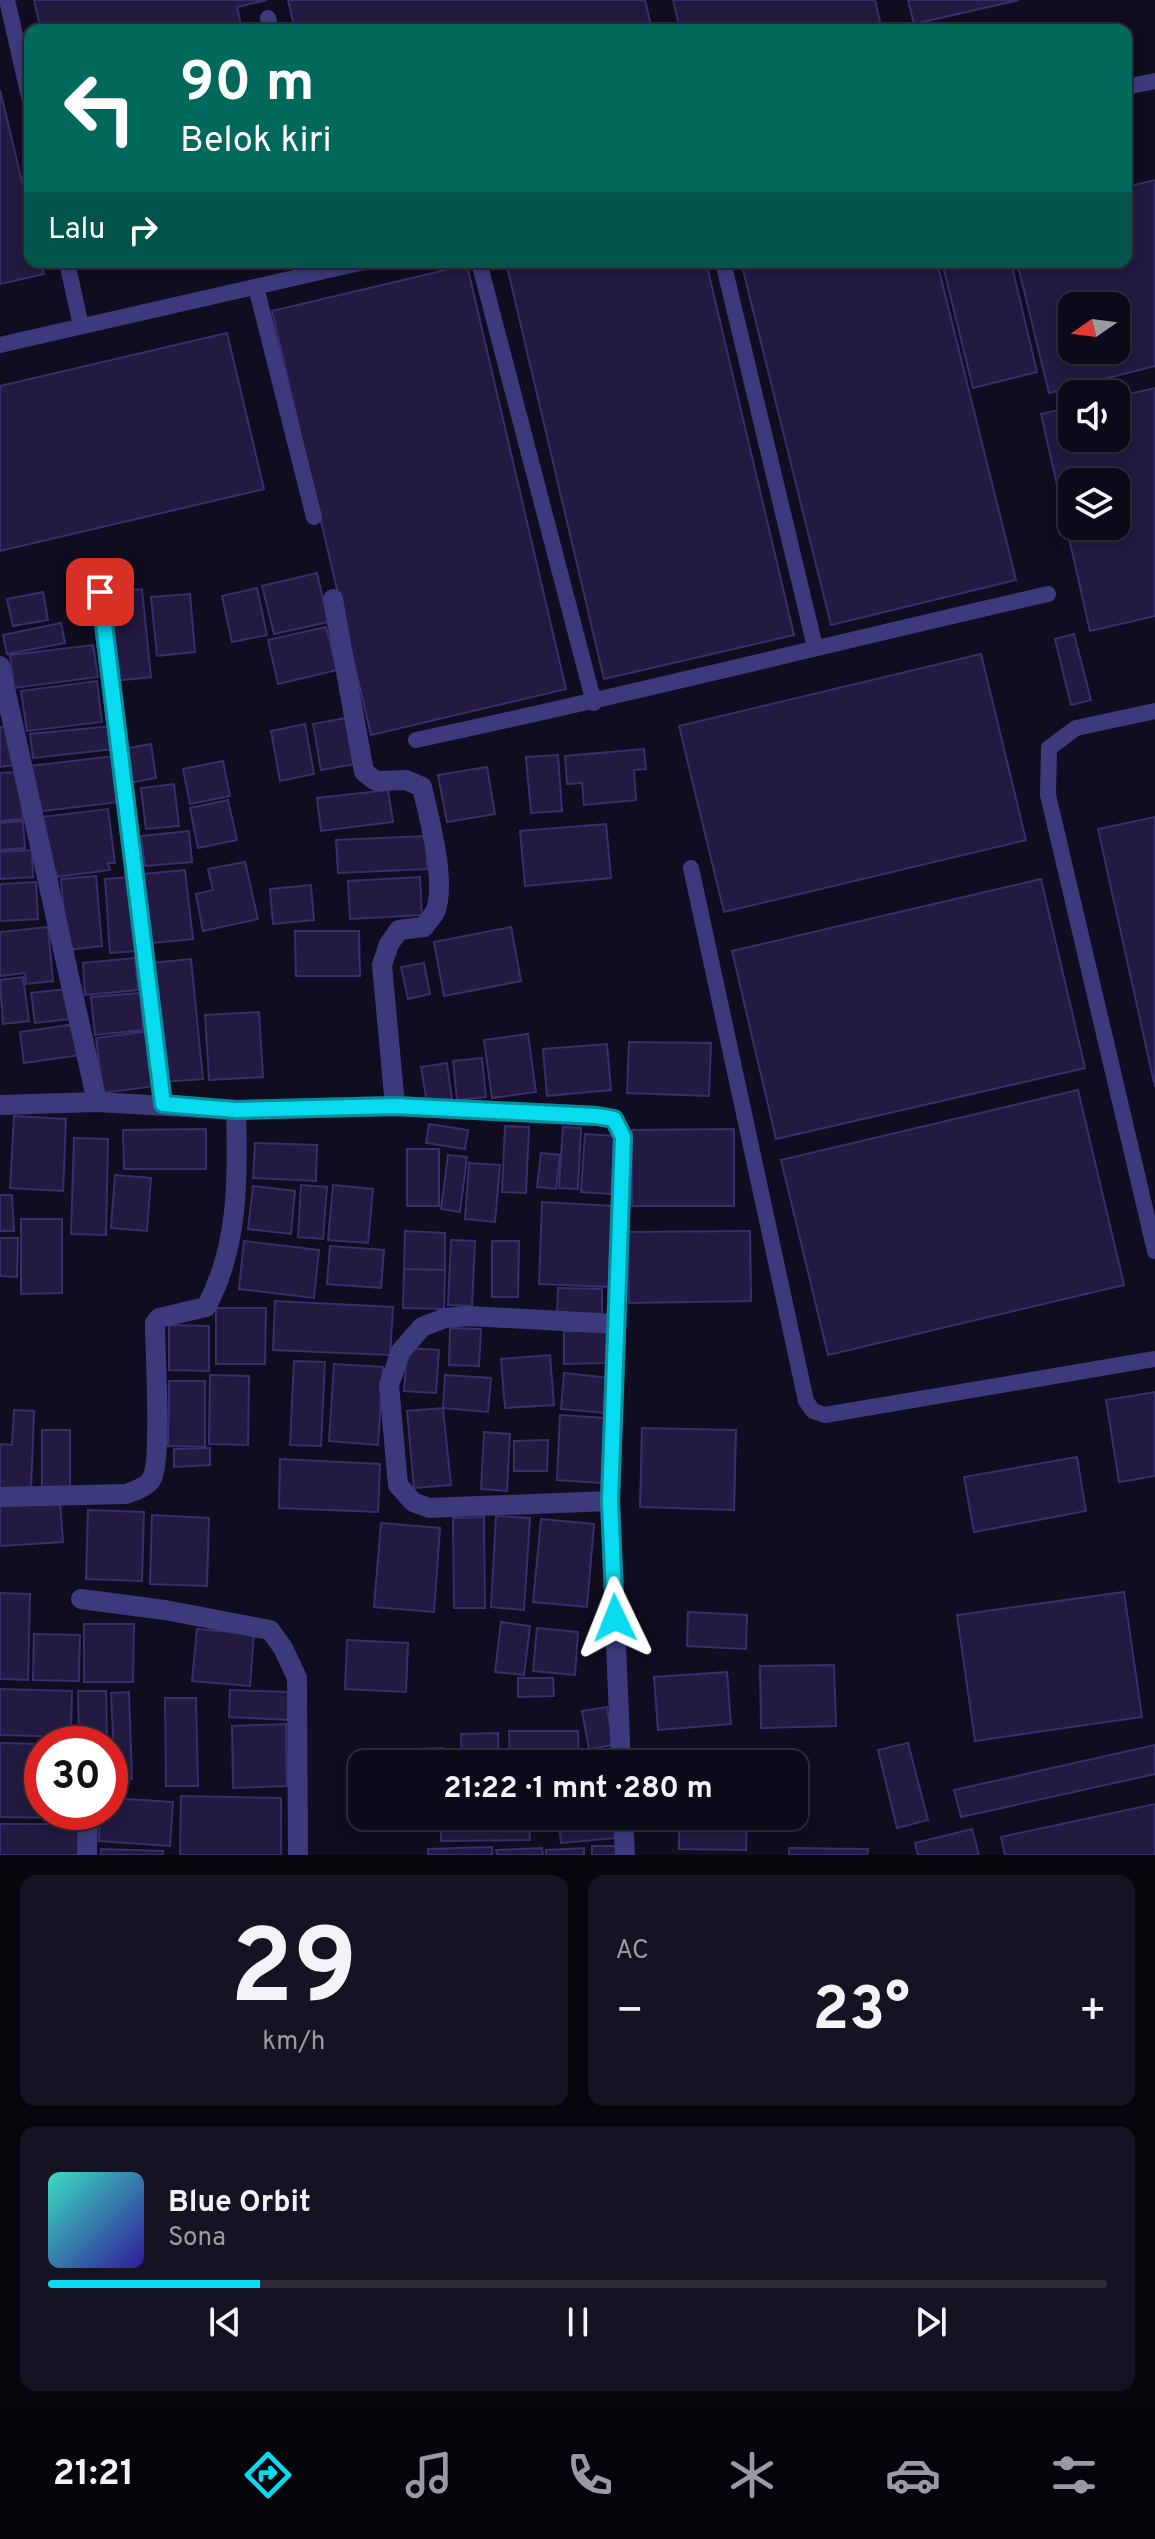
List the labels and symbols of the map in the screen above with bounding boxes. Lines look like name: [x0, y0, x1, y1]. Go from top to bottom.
north arrow: [1058, 292, 1130, 364]
pin: [66, 558, 134, 626]
position arrow: [573, 1576, 657, 1660]
speed limit sign: 30: [24, 1726, 128, 1830]

